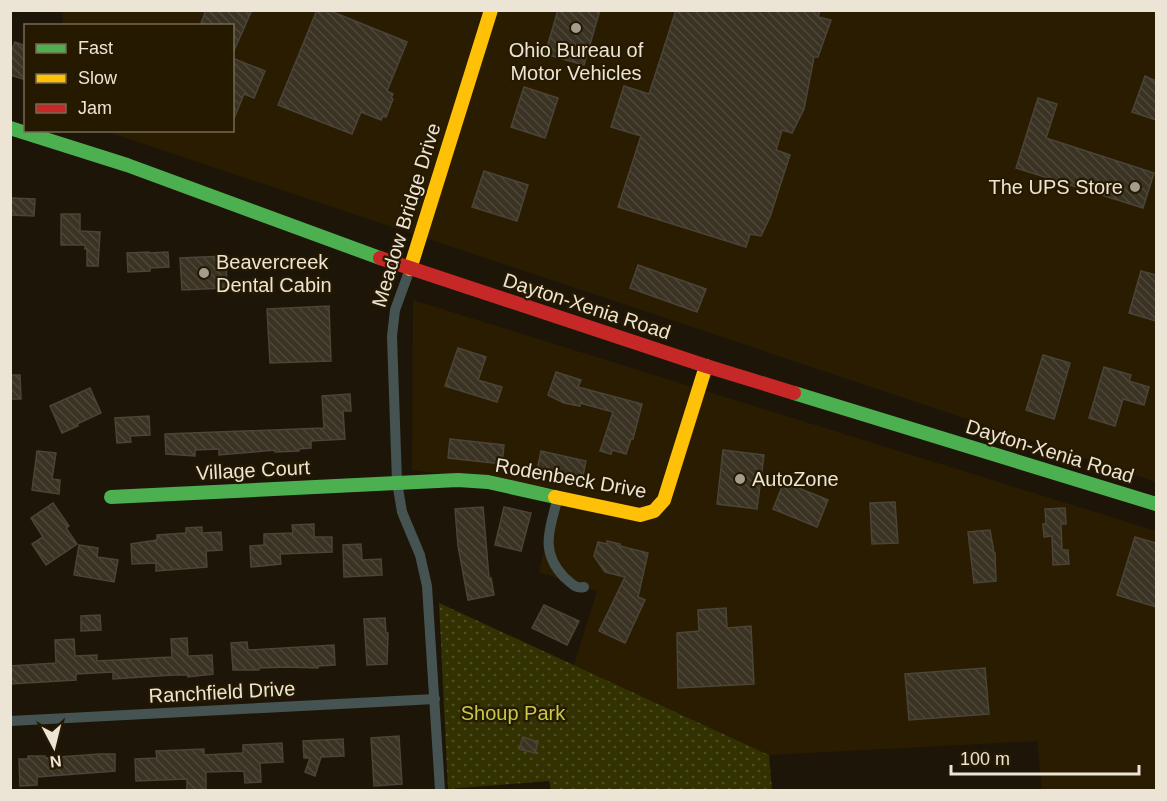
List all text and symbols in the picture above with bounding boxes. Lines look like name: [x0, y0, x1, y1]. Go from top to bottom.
marker: Ohio Bureau of Motor Vehicles: [569, 21, 583, 35]
legend: [24, 24, 234, 132]
text: Fast: [78, 38, 113, 58]
place label: Ohio Bureau of Motor Vehicles: [509, 39, 644, 84]
text: Slow: [78, 68, 118, 88]
text: Jam: [78, 98, 112, 118]
street label: Meadow Bridge Drive: [368, 120, 444, 310]
place label: The UPS Store: [988, 176, 1123, 198]
marker: The UPS Store: [1128, 180, 1142, 194]
place label: Beavercreek Dental Cabin: [216, 251, 332, 296]
marker: Beavercreek Dental Cabin: [197, 266, 211, 280]
street label: Dayton-Xenia Road: [501, 269, 673, 343]
street label: Dayton-Xenia Road: [963, 415, 1137, 487]
street label: Rodenbeck Drive: [494, 454, 648, 502]
street label: Village Court: [195, 456, 311, 484]
place label: AutoZone: [752, 468, 839, 490]
marker: AutoZone: [733, 472, 747, 486]
street label: Ranchfield Drive: [148, 677, 296, 707]
park label: Shoup Park: [461, 702, 566, 724]
north arrow: [24, 717, 84, 777]
scale bar: [951, 738, 1138, 776]
text: 100 m: [960, 749, 1010, 769]
text: N: [49, 752, 63, 771]

